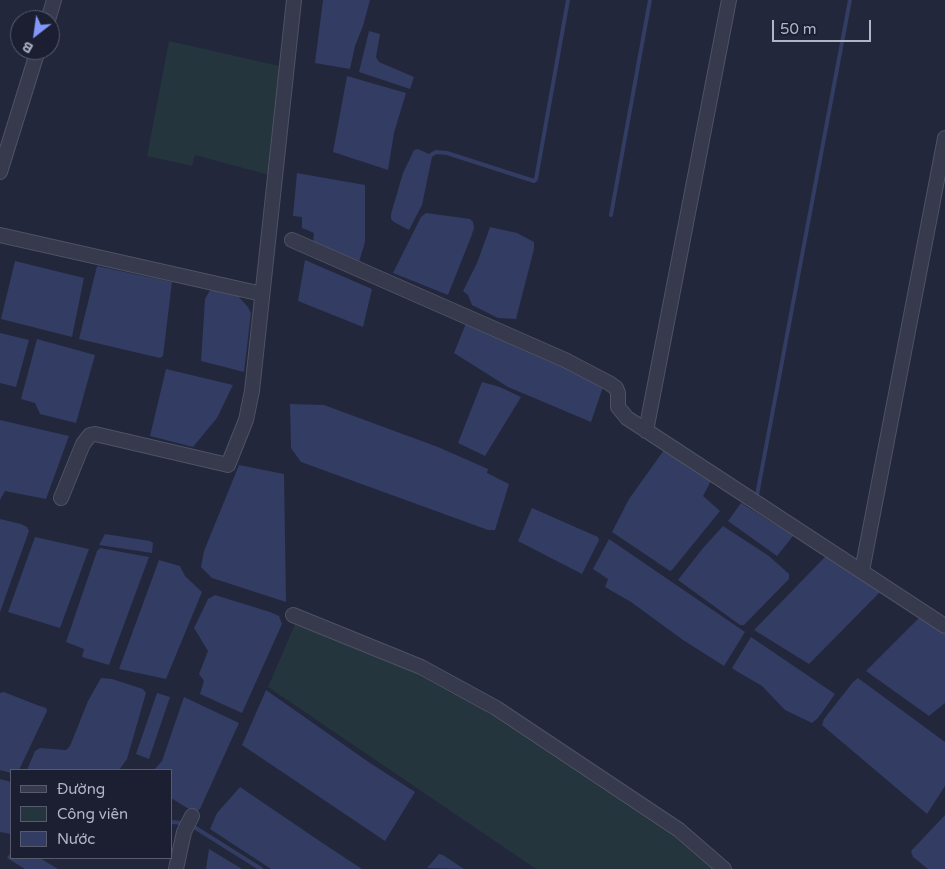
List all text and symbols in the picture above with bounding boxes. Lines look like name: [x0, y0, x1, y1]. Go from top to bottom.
north arrow: [10, 10, 60, 60]
scale bar: [775, 10, 874, 42]
text: 50 m: [780, 20, 817, 38]
text: B: [19, 38, 36, 57]
legend: [10, 769, 172, 859]
text: Đường: [57, 780, 105, 798]
text: Công viên: [57, 805, 128, 823]
text: Nước: [57, 830, 95, 848]

